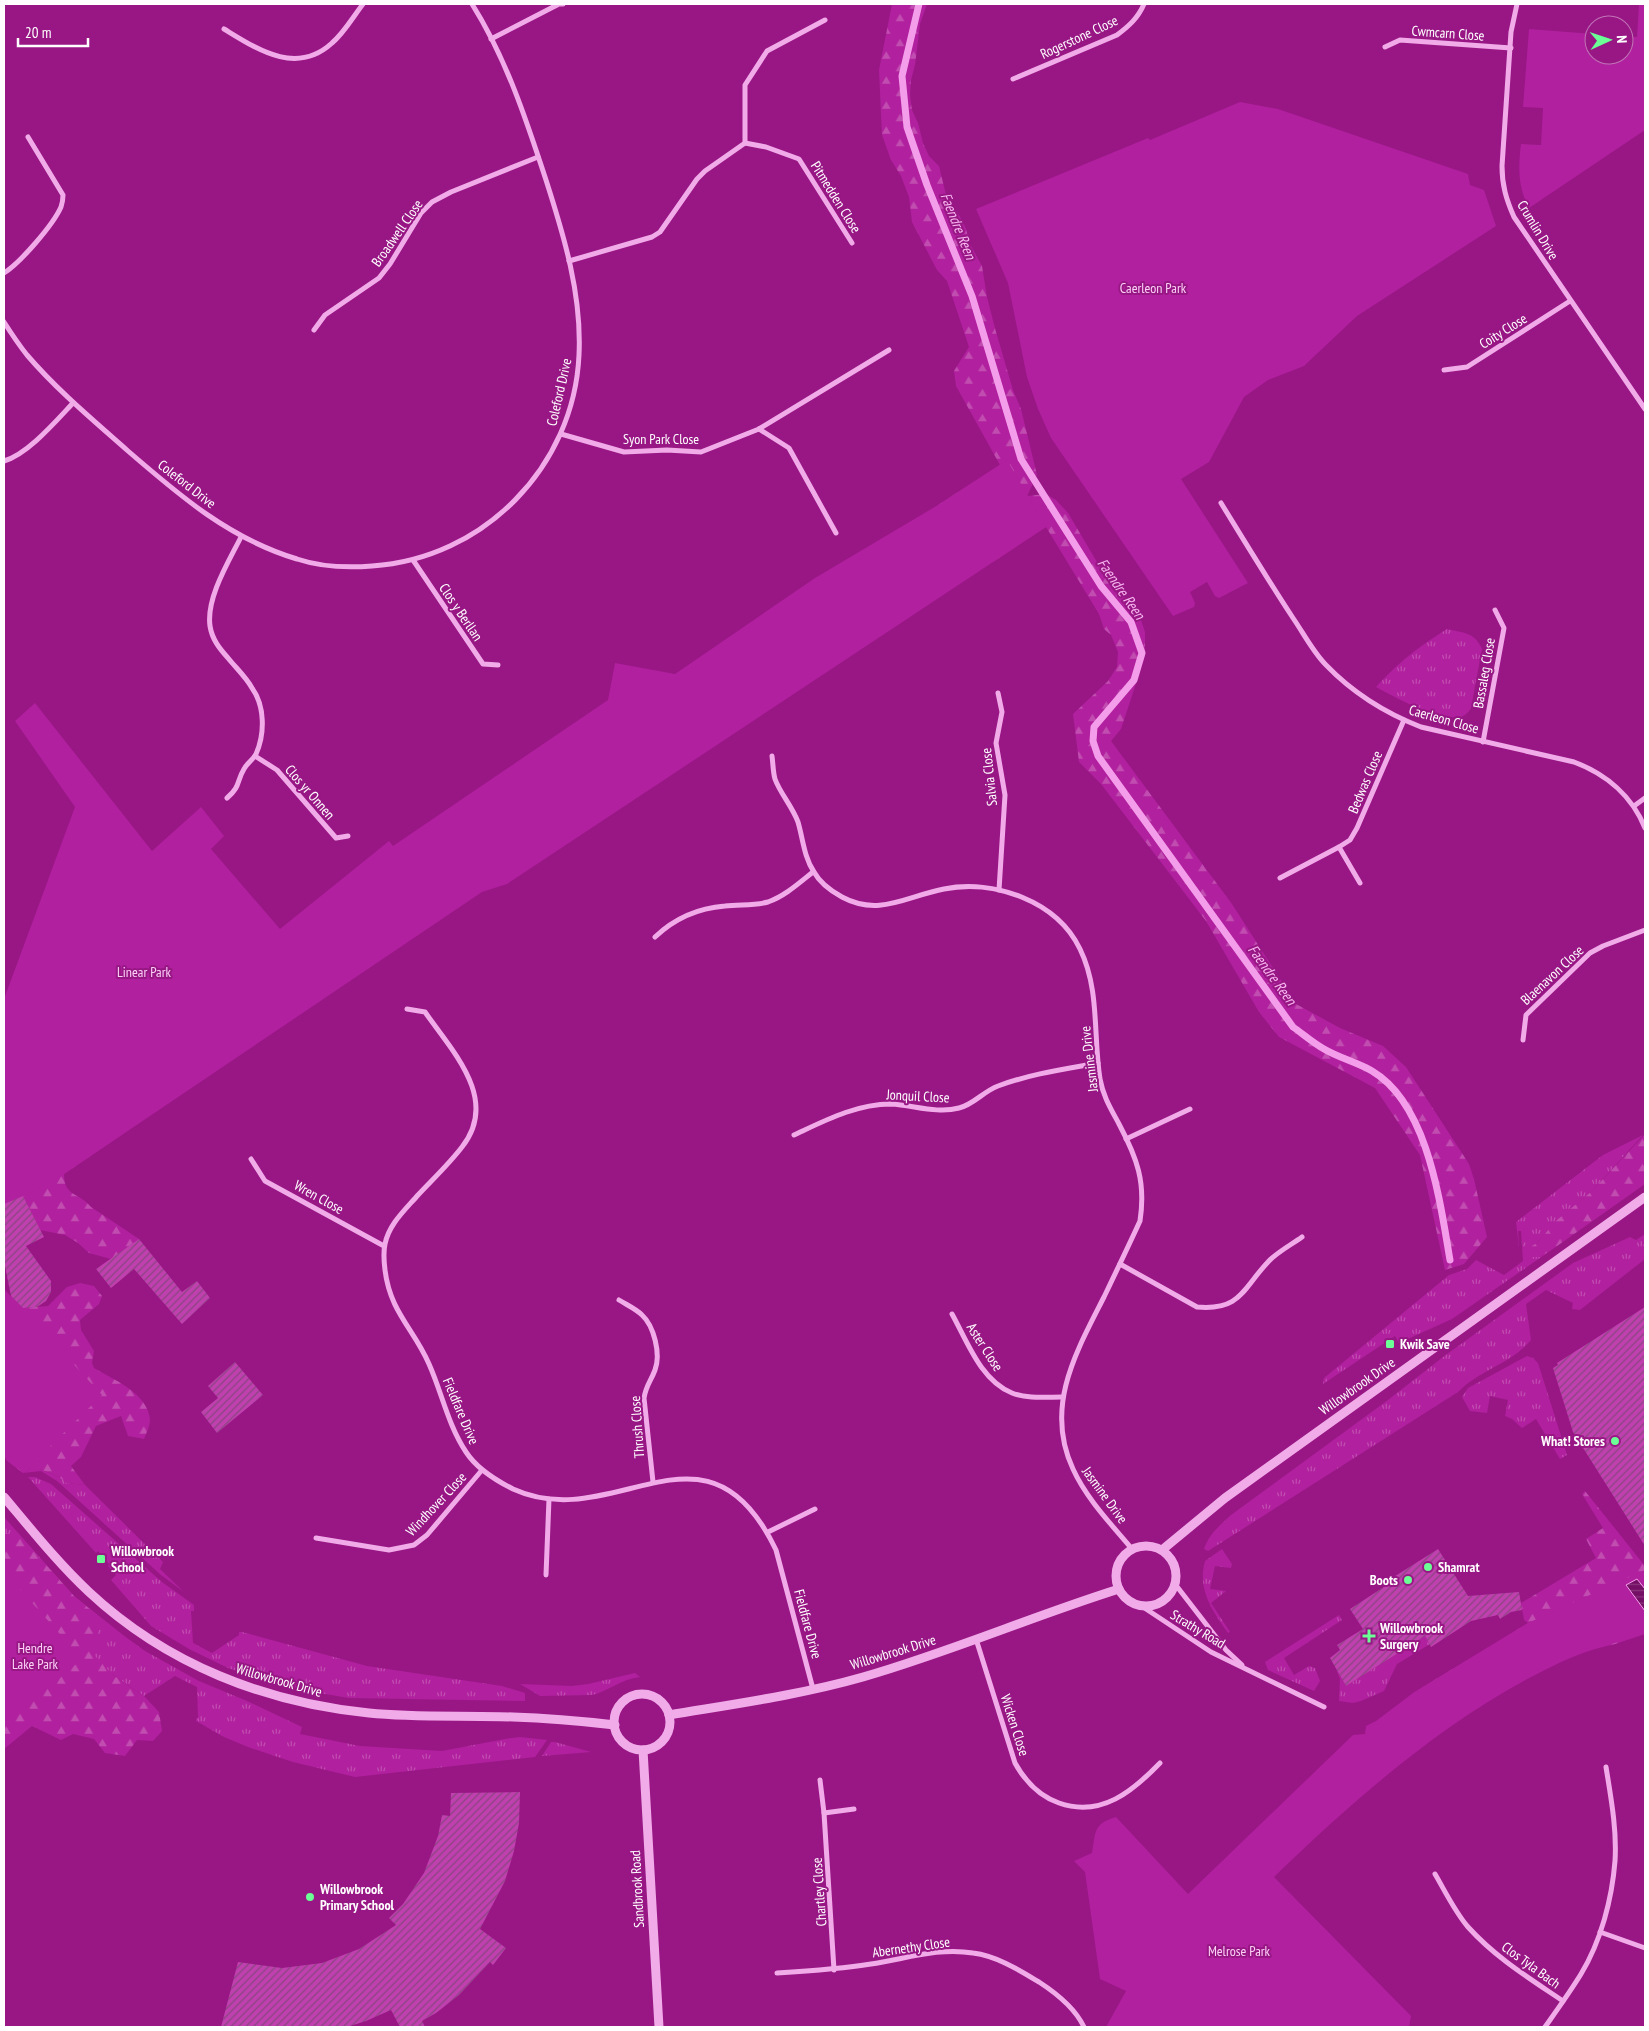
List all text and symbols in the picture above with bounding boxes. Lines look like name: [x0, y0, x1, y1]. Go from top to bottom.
street label: Rogerstone Close: [1037, 11, 1121, 63]
scale bar: [18, 15, 88, 47]
north arrow: [1584, 15, 1634, 65]
street label: Cwmcarn Close: [1411, 21, 1485, 45]
text: 20 m: [25, 23, 51, 42]
text: N: [1613, 35, 1631, 44]
street label: Pitmedden Close: [807, 158, 865, 236]
water label: Faendre Reen: [936, 190, 981, 263]
street label: Broadwell Close: [367, 196, 427, 270]
street label: Crumlin Drive: [1513, 197, 1563, 263]
park label: Caerleon Park: [1120, 279, 1187, 297]
street label: Coity Close: [1476, 309, 1530, 353]
street label: Coleford Drive: [542, 356, 576, 428]
street label: Syon Park Close: [623, 430, 699, 448]
street label: Coleford Drive: [154, 456, 220, 512]
water label: Faendre Reen: [1093, 554, 1150, 624]
street label: Clos y Berllan: [435, 580, 487, 644]
street label: Bassaleg Close: [1469, 636, 1499, 710]
street label: Caerleon Close: [1407, 700, 1481, 738]
street label: Salvia Close: [977, 747, 1001, 807]
street label: Bedwas Close: [1344, 748, 1386, 816]
street label: Clos yr Onnen: [281, 761, 339, 823]
water label: Faendre Reen: [1244, 941, 1302, 1010]
street label: Blaenavon Close: [1517, 941, 1587, 1009]
park label: Linear Park: [117, 963, 172, 981]
street label: Jasmine Drive: [1076, 1025, 1102, 1094]
street label: Jonquil Close: [885, 1085, 950, 1107]
street label: Wren Close: [291, 1176, 347, 1218]
street label: Aster Close: [963, 1319, 1007, 1375]
place label: Kwik Save: [1400, 1335, 1450, 1353]
marker: Kwik Save: [1384, 1338, 1396, 1350]
street label: Willowbrook Drive: [1316, 1353, 1399, 1419]
street label: Fieldfare Drive: [439, 1375, 483, 1447]
street label: Thrush Close: [626, 1395, 648, 1459]
place label: What! Stores: [1540, 1432, 1605, 1450]
marker: What! Stores: [1609, 1435, 1621, 1447]
street label: Jasmine Drive: [1078, 1462, 1132, 1527]
street label: Windhover Close: [402, 1468, 470, 1540]
place label: Willowbrook School: [110, 1542, 174, 1576]
marker: Willowbrook School: [95, 1553, 107, 1565]
place label: Shamrat: [1438, 1558, 1479, 1576]
marker: Shamrat: [1422, 1561, 1434, 1573]
place label: Boots: [1370, 1571, 1398, 1589]
marker: Boots: [1402, 1574, 1414, 1586]
street label: Fieldfare Drive: [790, 1587, 826, 1661]
street label: Strathy Road: [1167, 1606, 1229, 1652]
place label: Willowbrook Surgery: [1379, 1619, 1443, 1653]
marker: Willowbrook Surgery: [1362, 1629, 1376, 1643]
street label: Willowbrook Drive: [848, 1630, 938, 1674]
park label: Hendre Lake Park: [12, 1639, 59, 1673]
street label: Willowbrook Drive: [234, 1659, 324, 1701]
street label: Wicken Close: [997, 1692, 1033, 1758]
street label: Sandbrook Road: [626, 1850, 648, 1928]
street label: Chartley Close: [808, 1857, 830, 1927]
place label: Willowbrook Primary School: [319, 1880, 395, 1914]
marker: Willowbrook Primary School: [304, 1891, 316, 1903]
street label: Abernethy Close: [871, 1933, 951, 1961]
street label: Clos Tyla Bach: [1498, 1938, 1564, 1992]
park label: Melrose Park: [1208, 1942, 1271, 1960]

